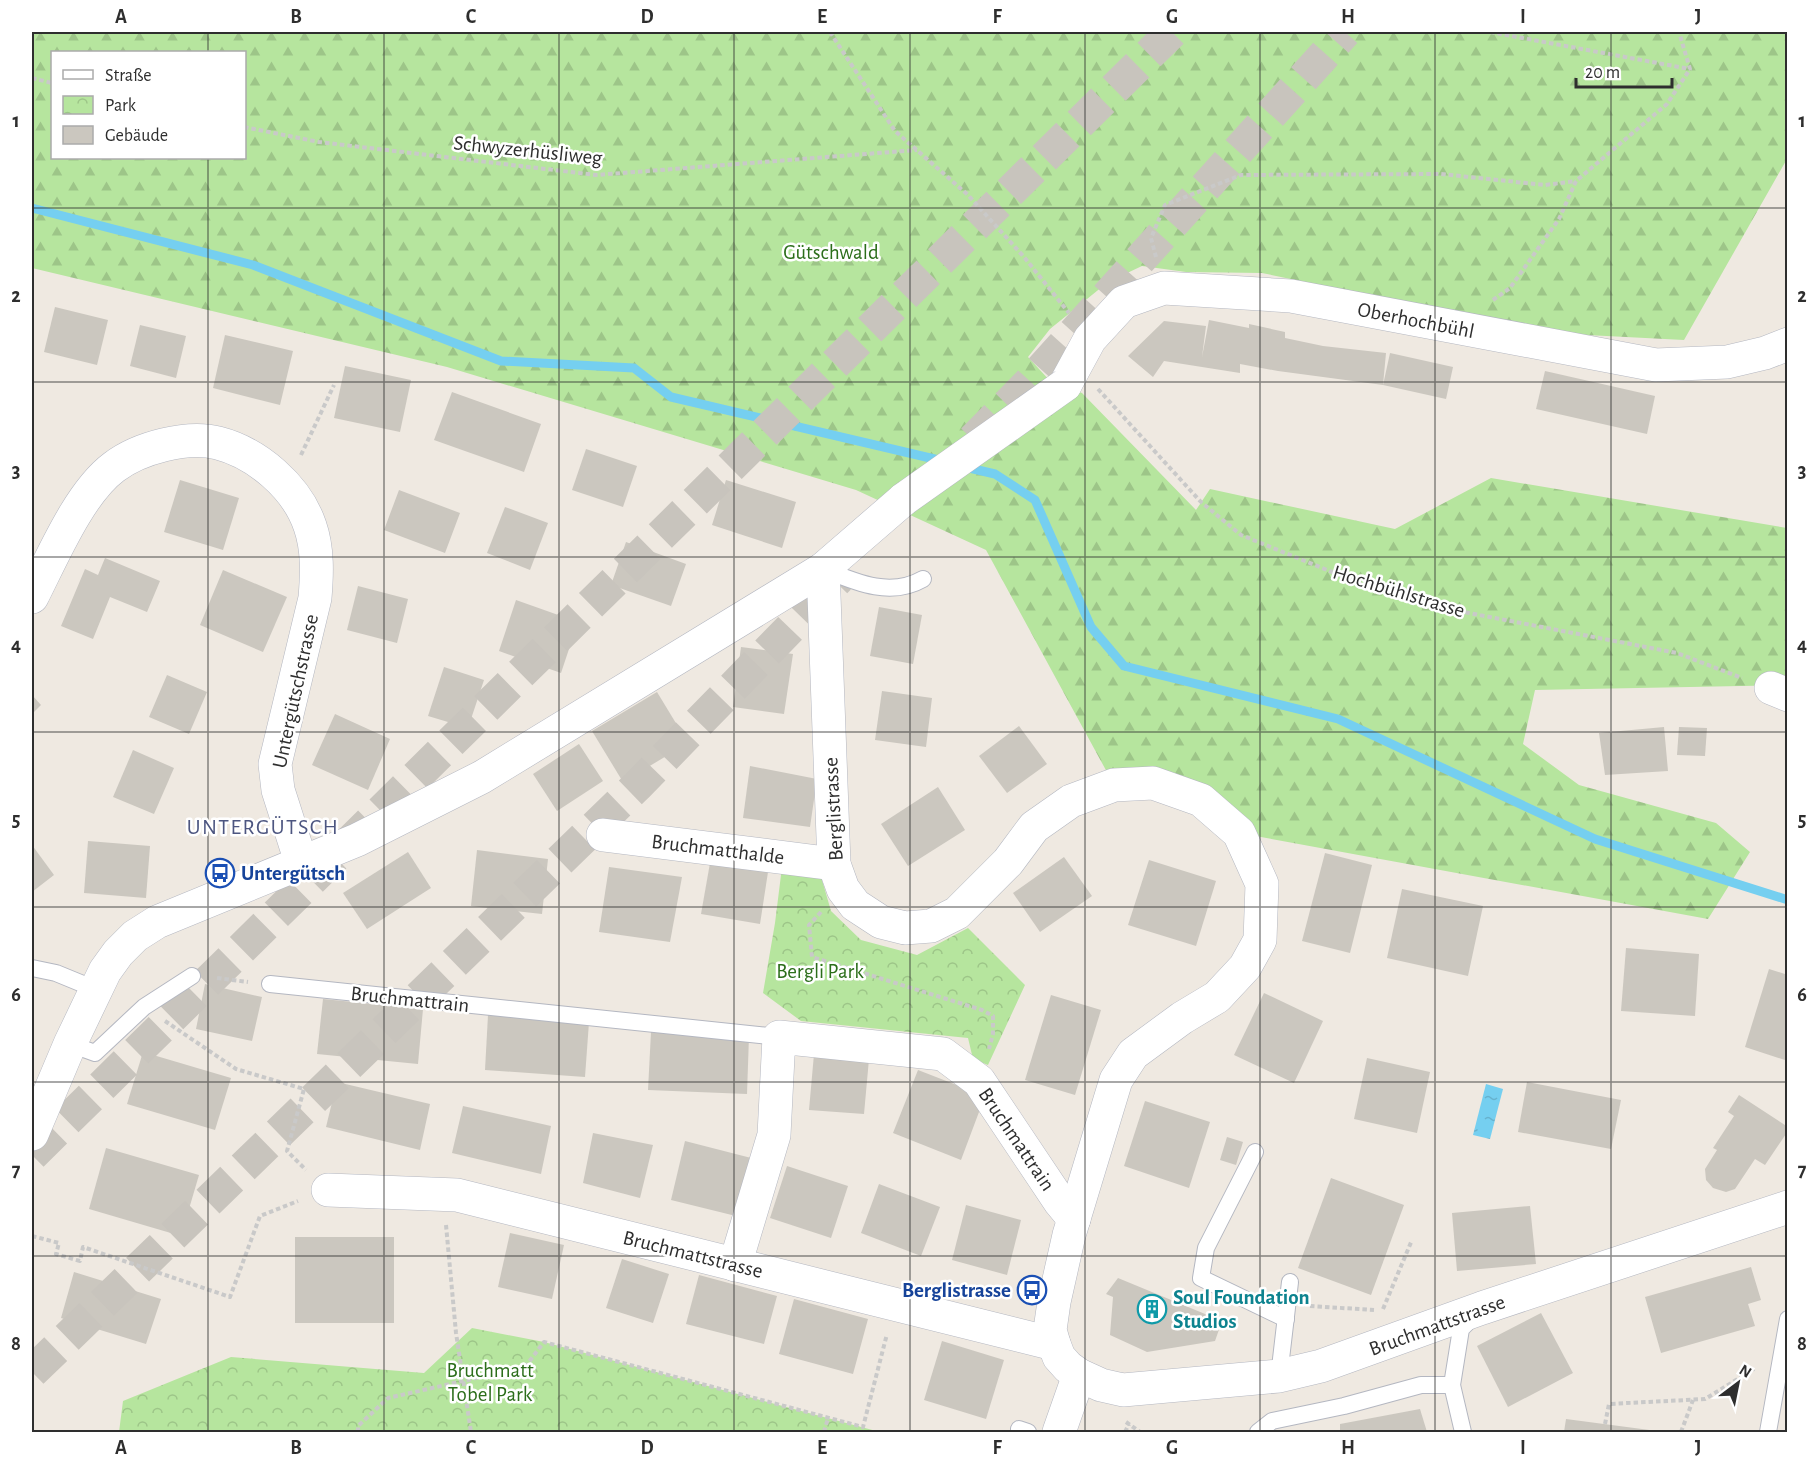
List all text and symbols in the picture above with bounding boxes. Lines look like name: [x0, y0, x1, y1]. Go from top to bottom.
text: A: [115, 7, 127, 27]
text: B: [290, 7, 302, 27]
text: C: [466, 7, 477, 27]
text: D: [640, 7, 654, 27]
text: E: [817, 7, 827, 27]
text: F: [992, 7, 1002, 27]
text: G: [1166, 7, 1178, 27]
text: H: [1341, 7, 1355, 27]
text: I: [1520, 7, 1526, 27]
text: J: [1695, 7, 1701, 27]
legend: [51, 51, 246, 159]
scale bar: [1576, 51, 1672, 89]
text: 20 m: [1585, 64, 1620, 82]
text: Straße: [105, 67, 151, 85]
text: Park: [105, 97, 137, 115]
text: 1: [12, 111, 20, 131]
text: 1: [1798, 111, 1806, 131]
text: Gebäude: [105, 127, 168, 145]
street label: Schwyzerhüsliweg: [453, 132, 604, 169]
park label: Gütschwald: [783, 242, 879, 263]
text: 2: [11, 286, 21, 306]
text: 2: [1797, 286, 1807, 306]
street label: Oberhochbühl: [1356, 299, 1476, 342]
text: 3: [12, 461, 20, 481]
text: 3: [1798, 461, 1806, 481]
street label: Hochbühlstrasse: [1330, 561, 1467, 622]
street label: Untergütschstrasse: [269, 612, 322, 770]
text: 4: [11, 635, 21, 655]
text: 4: [1797, 635, 1807, 655]
street label: Berglistrasse: [820, 756, 847, 861]
text: 5: [12, 810, 20, 830]
text: 5: [1798, 810, 1806, 830]
district label: UNTERGÜTSCH: [187, 816, 339, 838]
street label: Bruchmatthalde: [650, 831, 786, 868]
bus stop icon: Untergütsch: [204, 857, 236, 889]
place label: Untergütsch: [241, 863, 345, 884]
park label: Bergli Park: [776, 961, 864, 982]
street label: Bruchmattrain: [349, 983, 470, 1016]
text: 6: [11, 985, 21, 1005]
text: 6: [1797, 985, 1807, 1005]
street label: Bruchmattrain: [974, 1084, 1059, 1195]
text: 7: [12, 1160, 21, 1180]
text: 7: [1798, 1160, 1807, 1180]
street label: Bruchmattstrasse: [621, 1227, 765, 1282]
bus stop icon: Berglistrasse: [1016, 1274, 1048, 1306]
place label: Berglistrasse: [902, 1280, 1011, 1301]
place label: Soul Foundation Studios: [1173, 1287, 1310, 1332]
street label: Bruchmattstrasse: [1366, 1291, 1508, 1360]
building icon: Soul Foundation Studios: [1136, 1293, 1168, 1325]
text: 8: [11, 1334, 21, 1354]
text: 8: [1797, 1334, 1807, 1354]
north arrow: [1708, 1353, 1768, 1413]
park label: Bruchmatt Tobel Park: [446, 1360, 534, 1405]
text: N: [1736, 1361, 1754, 1381]
text: A: [115, 1438, 127, 1458]
text: B: [290, 1438, 302, 1458]
text: C: [466, 1438, 477, 1458]
text: D: [640, 1438, 654, 1458]
text: E: [817, 1438, 827, 1458]
text: F: [992, 1438, 1002, 1458]
text: G: [1166, 1438, 1178, 1458]
text: H: [1341, 1438, 1355, 1458]
text: I: [1520, 1438, 1526, 1458]
text: J: [1695, 1438, 1701, 1458]

